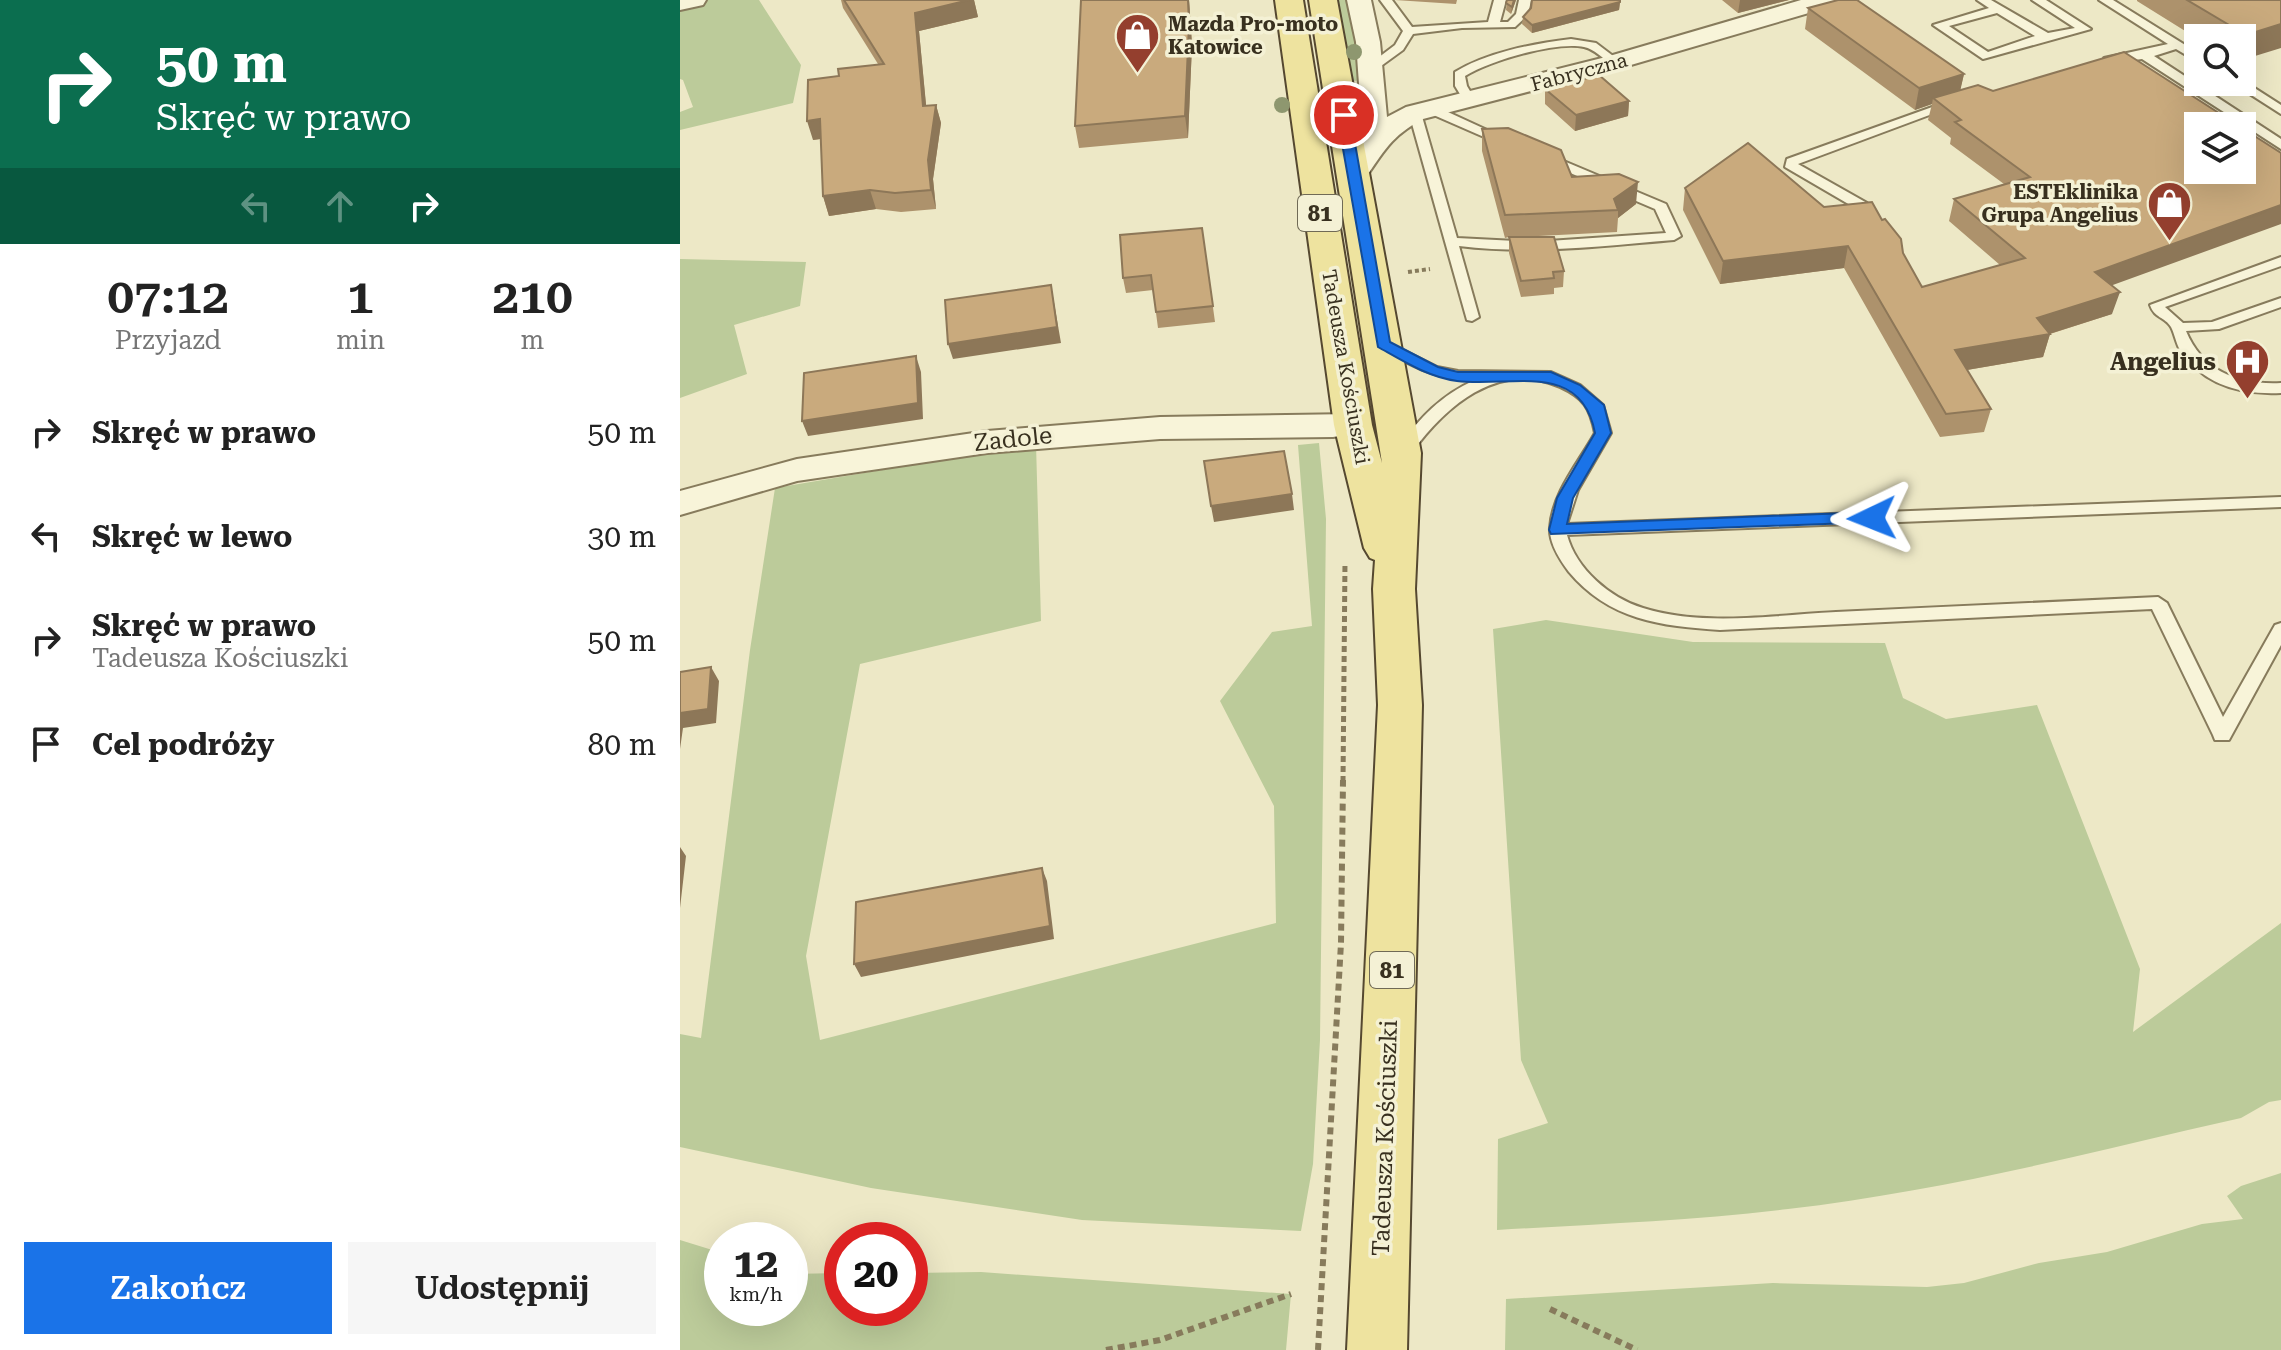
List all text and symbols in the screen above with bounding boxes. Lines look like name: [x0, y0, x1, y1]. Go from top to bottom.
shop icon: Mazda Pro-moto Katowice: [1113, 12, 1161, 75]
place label: Mazda Pro-moto Katowice: [1168, 12, 1338, 59]
map controls: [2184, 24, 2256, 184]
button: search: [2184, 24, 2256, 96]
text: 50 m: [156, 30, 287, 96]
icon: right: [24, 32, 128, 136]
street label: Fabryczna: [1528, 48, 1630, 96]
pin: [1310, 81, 1378, 149]
icon: arrive: [1322, 93, 1366, 137]
text: Skręć w prawo: [156, 97, 412, 139]
button: layers: [2184, 112, 2256, 184]
place label: ESTEklinika Grupa Angelius: [1982, 180, 2138, 227]
shop icon: ESTEklinika Grupa Angelius: [2145, 180, 2193, 243]
icon: left: [234, 184, 278, 228]
icon: ahead: [318, 184, 362, 228]
icon: right: [402, 184, 446, 228]
road number: 81: [1298, 195, 1342, 231]
street label: Tadeusza Kościuszki: [1317, 268, 1375, 466]
text: 07:12: [107, 269, 229, 325]
text: 1: [347, 269, 374, 325]
text: 210: [492, 269, 573, 325]
text: Przyjazd: [115, 325, 221, 355]
text: min: [336, 325, 385, 355]
text: m: [521, 325, 544, 355]
hospital icon: Angelius: [2223, 338, 2271, 401]
place label: Angelius: [2110, 348, 2216, 376]
icon: right: [24, 410, 68, 454]
text: Skręć w prawo: [92, 415, 316, 450]
text: 50 m: [587, 415, 656, 450]
street label: Zadole: [972, 421, 1054, 457]
position arrow: [1830, 476, 1914, 560]
icon: left: [24, 514, 68, 558]
text: Skręć w lewo: [92, 519, 292, 554]
text: 30 m: [587, 519, 656, 554]
text: Skręć w prawo: [92, 608, 316, 643]
icon: right: [24, 618, 68, 662]
text: 50 m: [587, 623, 656, 658]
text: Tadeusza Kościuszki: [92, 643, 348, 673]
icon: arrive: [24, 722, 68, 766]
text: Cel podróży: [92, 727, 274, 762]
text: 80 m: [587, 727, 656, 762]
road number: 81: [1370, 952, 1414, 988]
street label: Tadeusza Kościuszki: [1367, 1019, 1403, 1257]
speed limit sign: 20: [824, 1222, 928, 1326]
text: 12: [734, 1240, 778, 1287]
button: Zakończ: [24, 1242, 332, 1334]
button: Udostępnij: [348, 1242, 656, 1334]
text: km/h: [729, 1282, 783, 1306]

